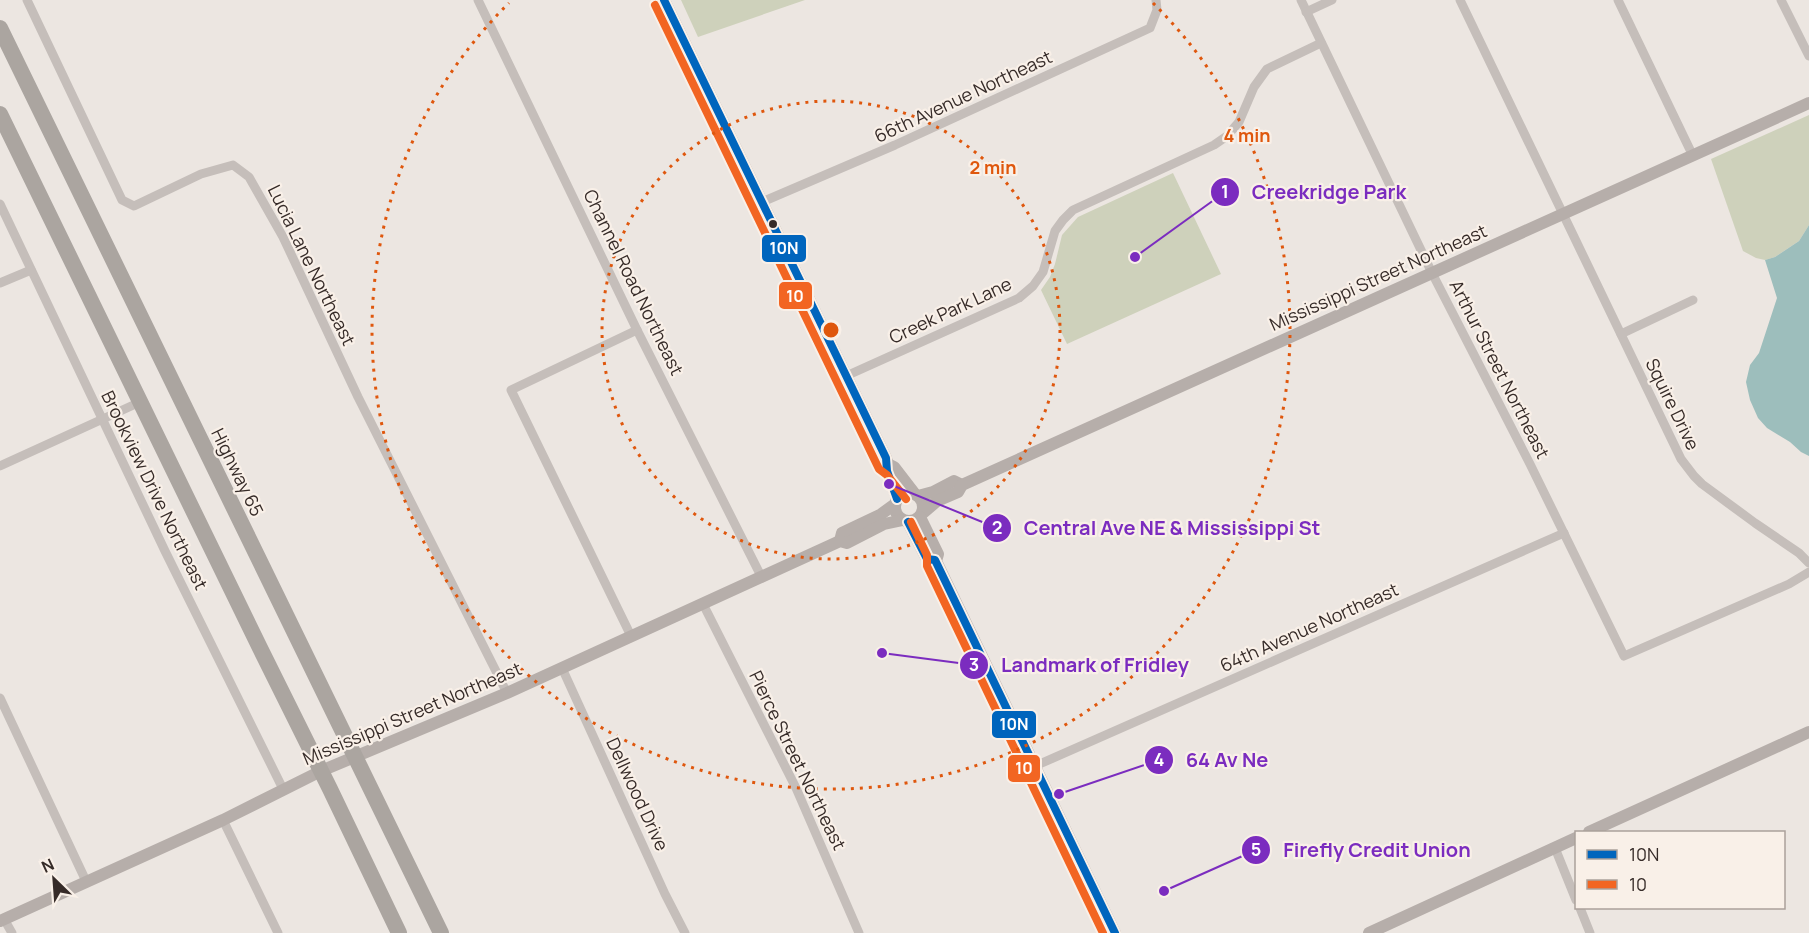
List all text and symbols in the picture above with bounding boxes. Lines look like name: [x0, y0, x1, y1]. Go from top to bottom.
street label: 66th Avenue Northeast: [870, 44, 1056, 148]
text: 4 min: [1223, 123, 1271, 147]
text: 2 min: [970, 155, 1016, 179]
callout: Creekridge Park: [1210, 173, 1419, 211]
text: Creekridge Park: [1252, 178, 1407, 205]
text: 1: [1221, 179, 1229, 203]
street label: Lucia Lane Northeast: [263, 181, 361, 349]
street label: Channel Road Northeast: [579, 185, 689, 379]
unlabelled marker: [767, 218, 779, 230]
street label: Mississippi Street Northeast: [1266, 218, 1490, 336]
line badge: 10N: [761, 234, 807, 263]
text: 10N: [769, 237, 799, 259]
street label: Creek Park Lane: [885, 271, 1015, 349]
street label: Arthur Street Northeast: [1444, 276, 1556, 462]
line badge: 10: [778, 281, 813, 310]
text: 10: [786, 285, 804, 307]
centre of rings: [821, 320, 841, 340]
street label: Squire Drive: [1640, 354, 1706, 454]
street label: Brookview Drive Northeast: [96, 387, 214, 593]
street label: Highway 65: [206, 424, 270, 520]
callout: Central Ave NE & Mississippi St: [982, 509, 1333, 547]
text: Central Ave NE & Mississippi St: [1024, 514, 1320, 541]
text: 2: [992, 515, 1002, 539]
street label: 64th Avenue Northeast: [1216, 577, 1402, 677]
callout: Landmark of Fridley: [959, 646, 1201, 684]
text: Landmark of Fridley: [1001, 651, 1190, 678]
text: 3: [969, 652, 979, 676]
street label: Mississippi Street Northeast: [299, 656, 525, 770]
street label: Pierce Street Northeast: [744, 666, 852, 854]
line badge: 10N: [991, 710, 1037, 739]
text: 10N: [999, 713, 1029, 735]
street label: Dellwood Drive: [601, 734, 675, 854]
callout: 64 Av Ne: [1144, 741, 1280, 779]
text: 64 Av Ne: [1186, 746, 1268, 773]
text: 4: [1154, 747, 1165, 771]
line badge: 10: [1007, 754, 1041, 783]
text: 10: [1015, 757, 1033, 779]
callout: Firefly Credit Union: [1241, 831, 1483, 869]
legend: [1575, 831, 1785, 909]
text: Firefly Credit Union: [1283, 836, 1471, 863]
text: 5: [1251, 837, 1261, 861]
text: 10N: [1629, 842, 1659, 866]
north arrow: [24, 849, 84, 909]
text: N: [38, 853, 58, 878]
text: 10: [1629, 872, 1647, 896]

